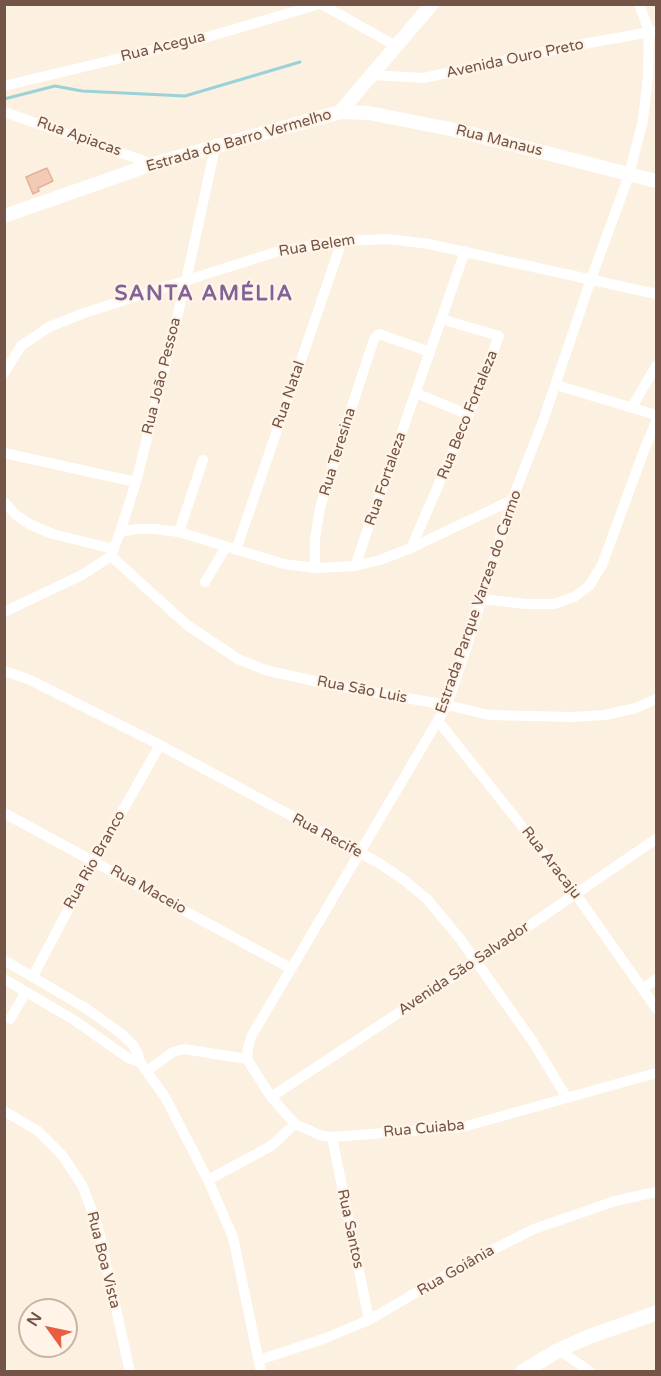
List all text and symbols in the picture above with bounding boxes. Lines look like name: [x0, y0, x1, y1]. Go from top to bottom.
street label: Rua Acegua: [119, 28, 207, 66]
street label: Avenida Ouro Preto: [445, 36, 585, 82]
street label: Estrada do Barro Vermelho: [144, 106, 334, 176]
street label: Rua Apiacas: [34, 113, 124, 161]
street label: Rua Manaus: [454, 122, 544, 160]
street label: Rua Belem: [278, 231, 356, 261]
district label: SANTA AMÉLIA: [114, 281, 294, 307]
street label: Rua João Pessoa: [139, 316, 185, 436]
street label: Rua Beco Fortaleza: [434, 348, 502, 482]
street label: Rua Natal: [269, 359, 309, 431]
street label: Rua Teresina: [316, 406, 360, 498]
street label: Rua Fortaleza: [362, 430, 410, 528]
street label: Estrada Parque Varzea do Carmo: [432, 488, 526, 716]
street label: Rua São Luis: [315, 672, 409, 708]
street label: Rua Rio Branco: [60, 807, 130, 913]
street label: Rua Recife: [289, 810, 365, 862]
street label: Rua Aracaju: [517, 823, 585, 903]
street label: Rua Maceio: [107, 862, 189, 918]
street label: Avenida São Salvador: [395, 918, 533, 1020]
street label: Rua Cuiaba: [383, 1116, 465, 1142]
street label: Rua Santos: [333, 1188, 367, 1270]
street label: Rua Boa Vista: [82, 1210, 124, 1310]
street label: Rua Goiânia: [414, 1242, 498, 1300]
north arrow: [18, 1298, 78, 1358]
text: N: [23, 1308, 46, 1330]

